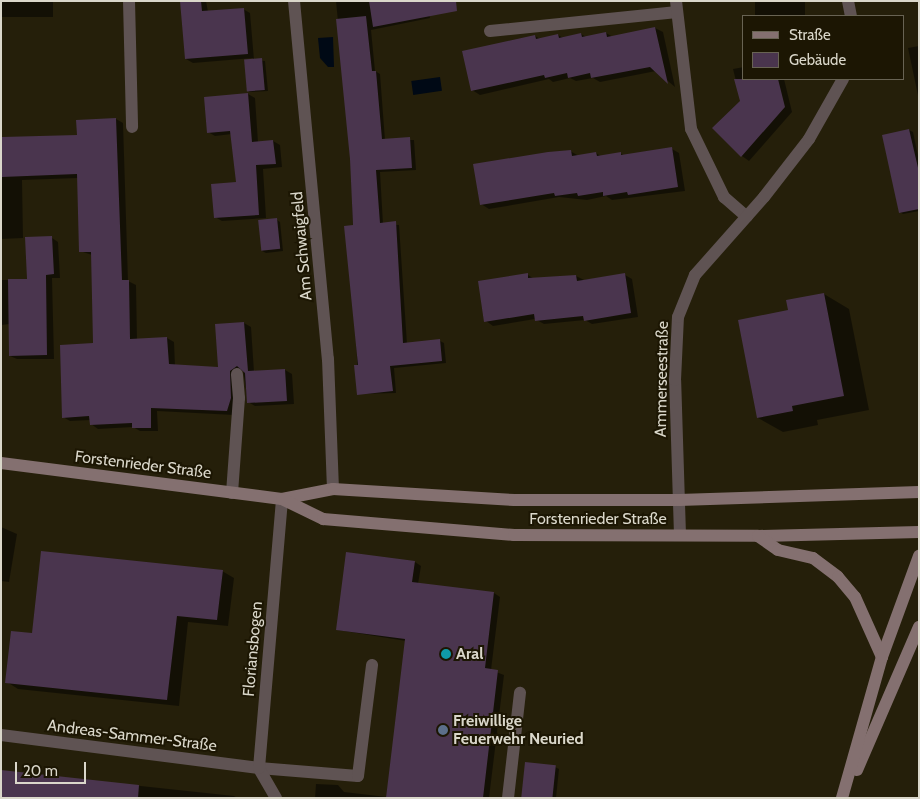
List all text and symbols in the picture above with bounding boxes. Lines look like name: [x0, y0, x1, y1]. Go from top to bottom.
legend: [742, 15, 905, 80]
text: Straße: [789, 26, 831, 44]
text: Gebäude: [789, 51, 846, 69]
street label: Am Schwaigfeld: [288, 191, 316, 301]
street label: Ammerseestraße: [651, 321, 673, 437]
street label: Forstenrieder Straße: [74, 447, 212, 483]
street label: Forstenrieder Straße: [529, 509, 667, 529]
street label: Floriansbogen: [239, 601, 267, 697]
place label: Aral: [456, 644, 483, 664]
marker: Aral: [440, 648, 452, 660]
place label: Freiwillige Feuerwehr Neuried: [453, 711, 584, 749]
street label: Andreas-Sammer-Straße: [46, 716, 218, 756]
marker: Freiwillige Feuerwehr Neuried: [437, 724, 449, 736]
scale bar: [18, 752, 89, 784]
text: 20 m: [23, 762, 58, 780]

